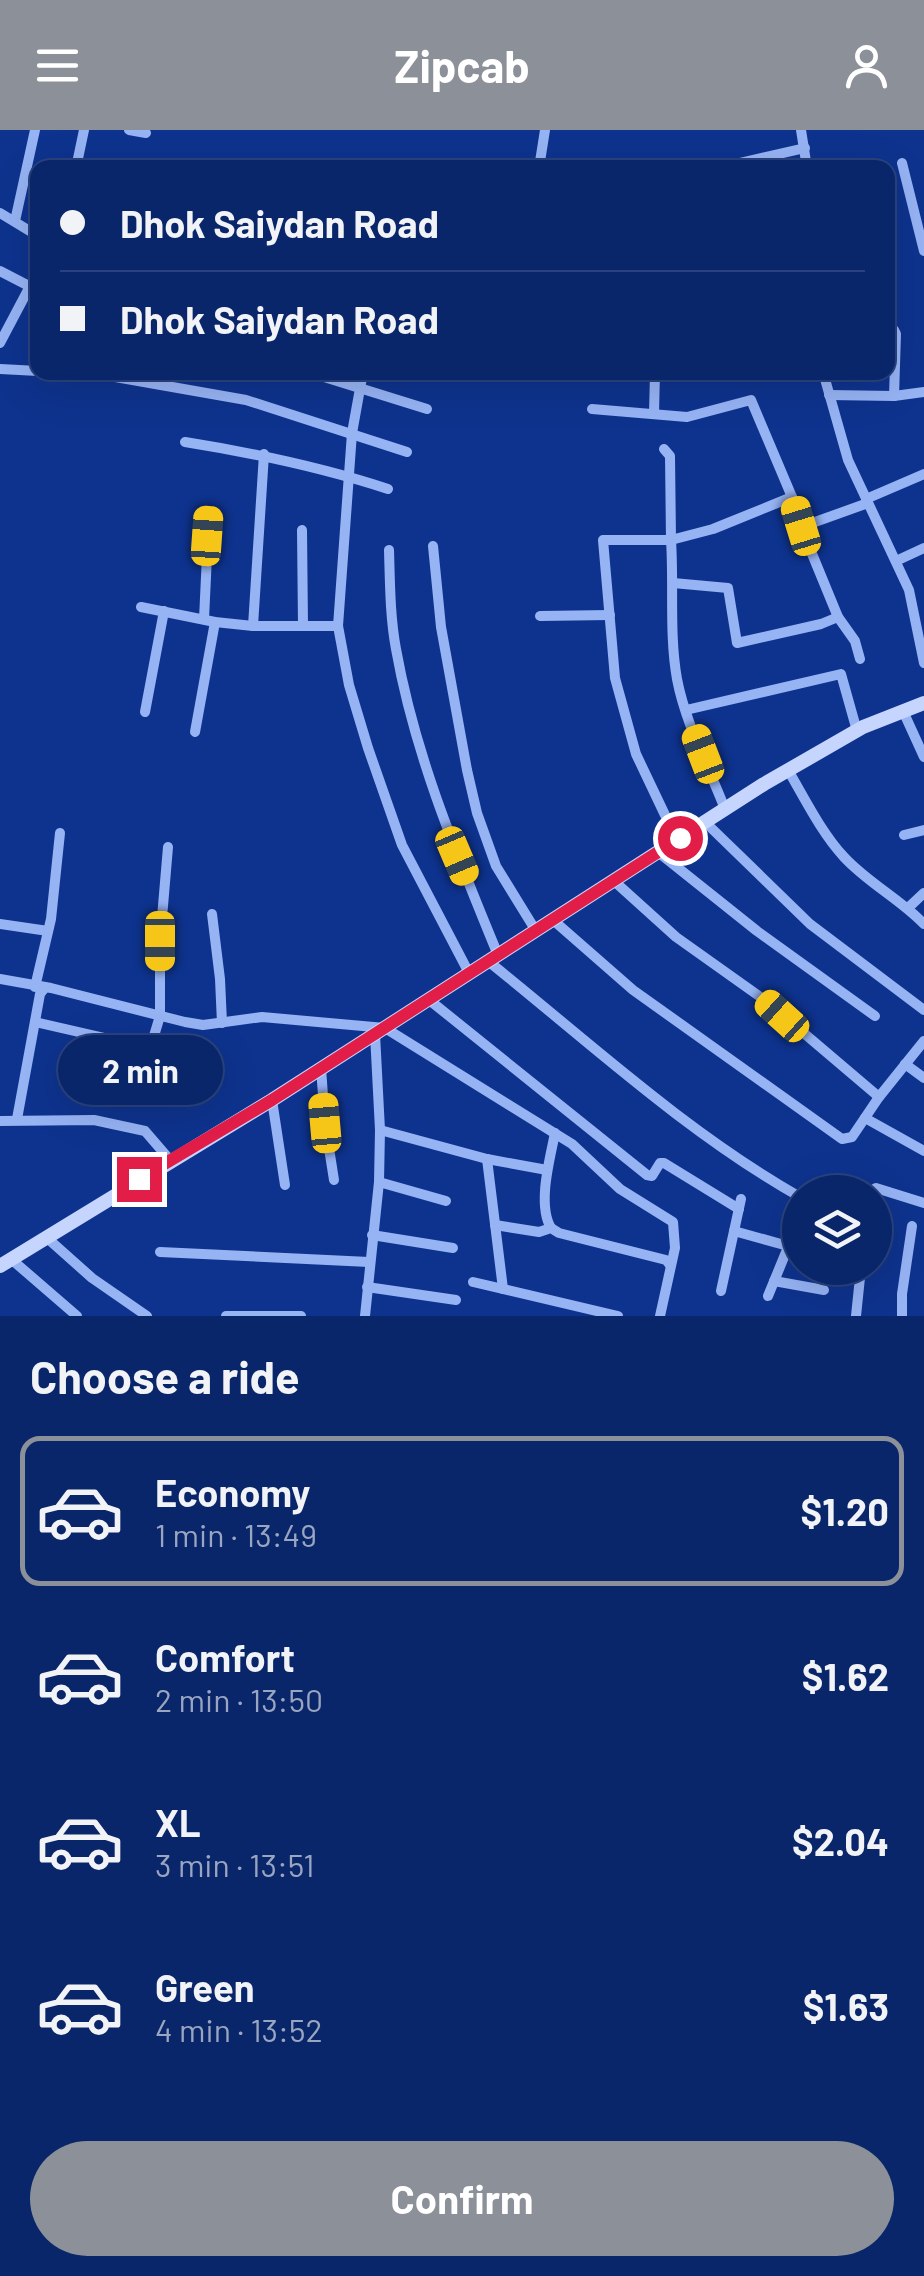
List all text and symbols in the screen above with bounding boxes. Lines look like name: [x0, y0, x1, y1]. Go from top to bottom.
icon: menu: [30, 38, 85, 93]
text: Zipcab: [394, 38, 530, 92]
icon: person: [839, 38, 894, 93]
text: Dhok Saiydan Road: [120, 200, 439, 246]
text: Dhok Saiydan Road: [120, 296, 439, 342]
car: [778, 493, 824, 559]
car: [190, 505, 224, 567]
car: [678, 721, 728, 787]
route start: [658, 816, 703, 861]
car: [431, 823, 483, 889]
car: [145, 911, 175, 971]
car: [750, 985, 814, 1047]
callout: 2 min: [56, 1034, 222, 1104]
text: 2 min: [102, 1051, 179, 1089]
car: [307, 1092, 343, 1154]
route end: [117, 1157, 162, 1202]
map controls: [782, 1175, 892, 1285]
button: layers: [782, 1175, 892, 1285]
text: Choose a ride: [30, 1349, 300, 1403]
icon: car: [35, 1466, 125, 1556]
text: Economy: [155, 1469, 310, 1515]
text: $1.20: [801, 1488, 889, 1534]
text: 1 min · 13:49: [155, 1515, 317, 1553]
icon: car: [35, 1631, 125, 1721]
text: Comfort: [155, 1634, 295, 1680]
text: $1.62: [802, 1653, 889, 1699]
text: 2 min · 13:50: [155, 1680, 323, 1718]
icon: car: [35, 1796, 125, 1886]
text: XL: [155, 1799, 201, 1845]
text: $2.04: [792, 1818, 889, 1864]
text: 3 min · 13:51: [155, 1845, 315, 1883]
icon: car: [35, 1961, 125, 2051]
text: Green: [155, 1964, 255, 2010]
text: $1.63: [803, 1983, 889, 2029]
text: 4 min · 13:52: [155, 2010, 323, 2048]
button: Confirm: [30, 2141, 894, 2256]

